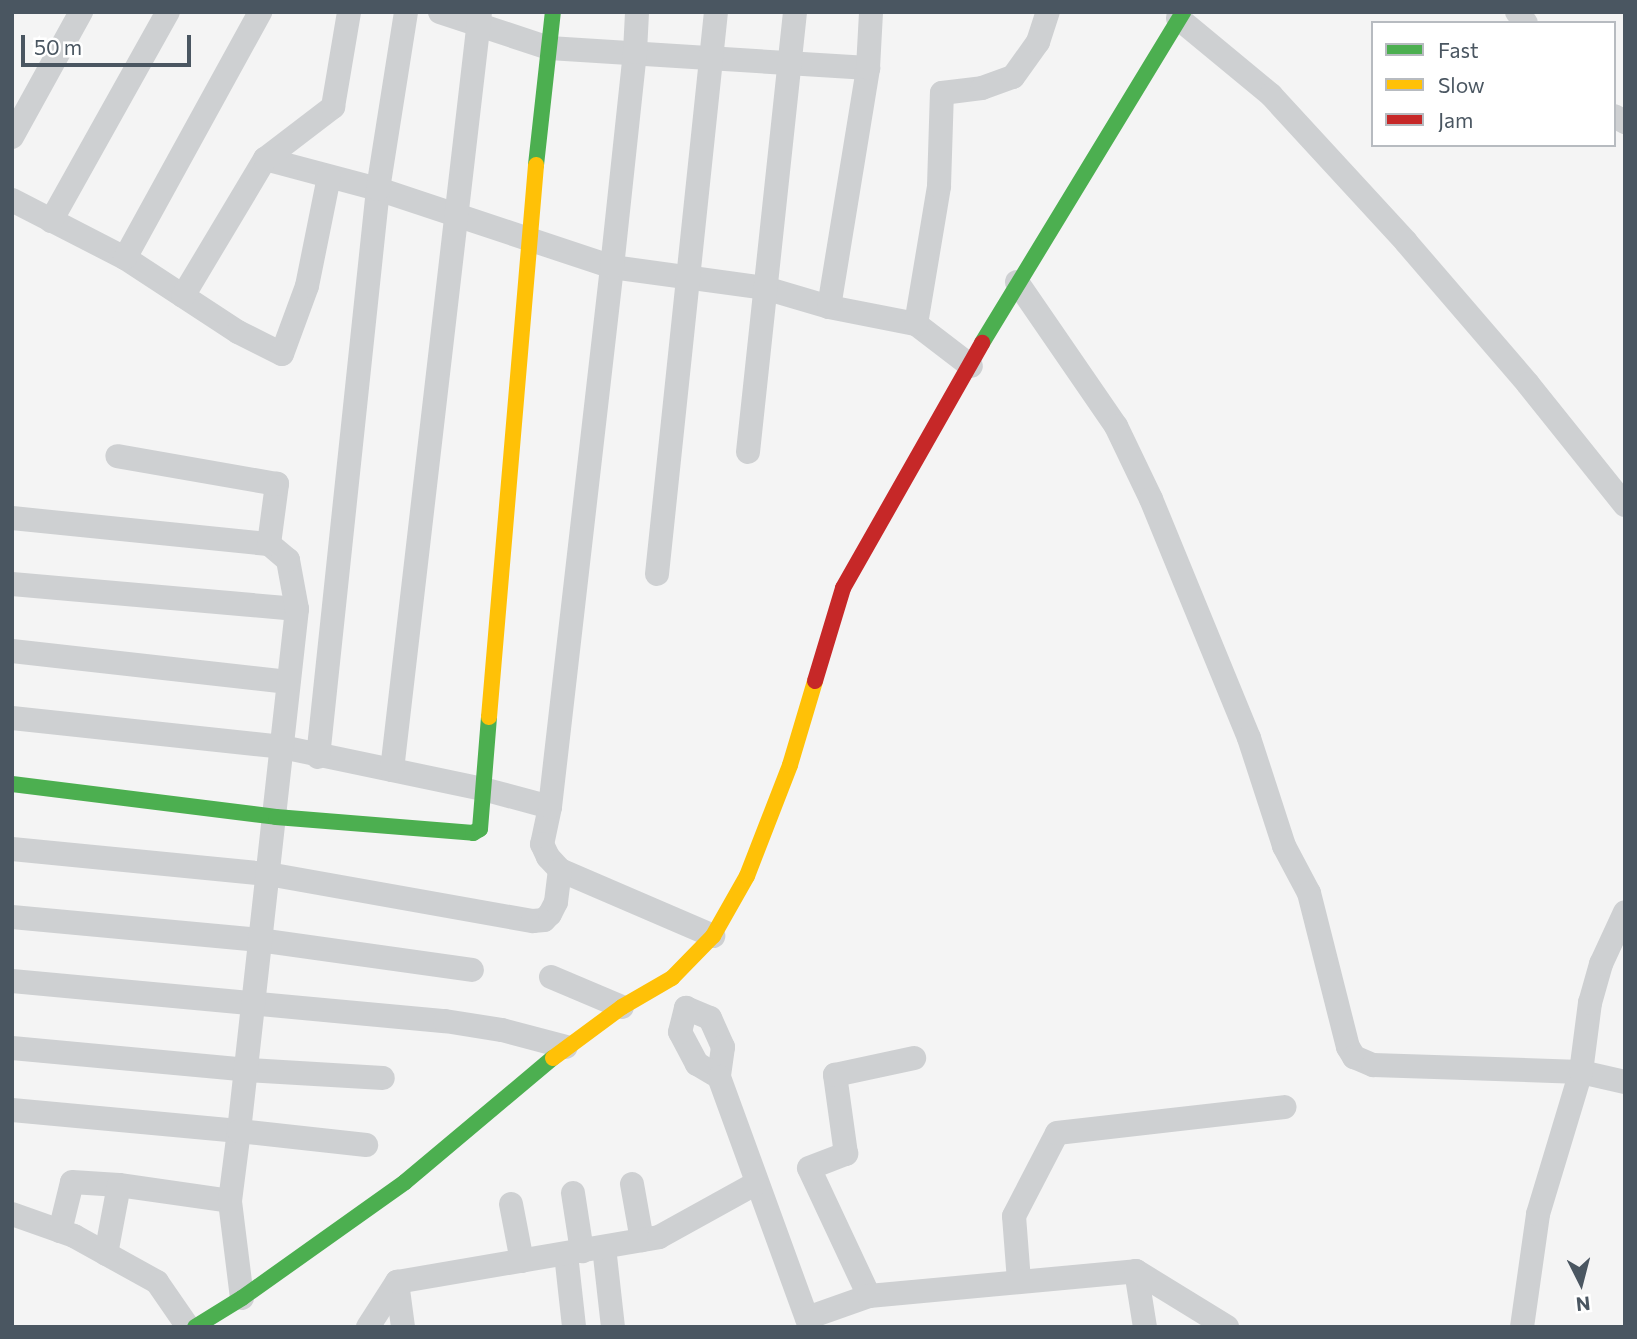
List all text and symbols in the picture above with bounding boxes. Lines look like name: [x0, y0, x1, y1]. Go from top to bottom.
scale bar: [24, 21, 194, 65]
legend: [1371, 21, 1616, 147]
text: 50 m: [34, 34, 82, 59]
text: Fast: [1438, 37, 1479, 62]
text: Slow: [1438, 72, 1485, 97]
text: Jam: [1438, 107, 1473, 132]
north arrow: [1546, 1248, 1616, 1318]
text: N: [1575, 1292, 1592, 1317]

